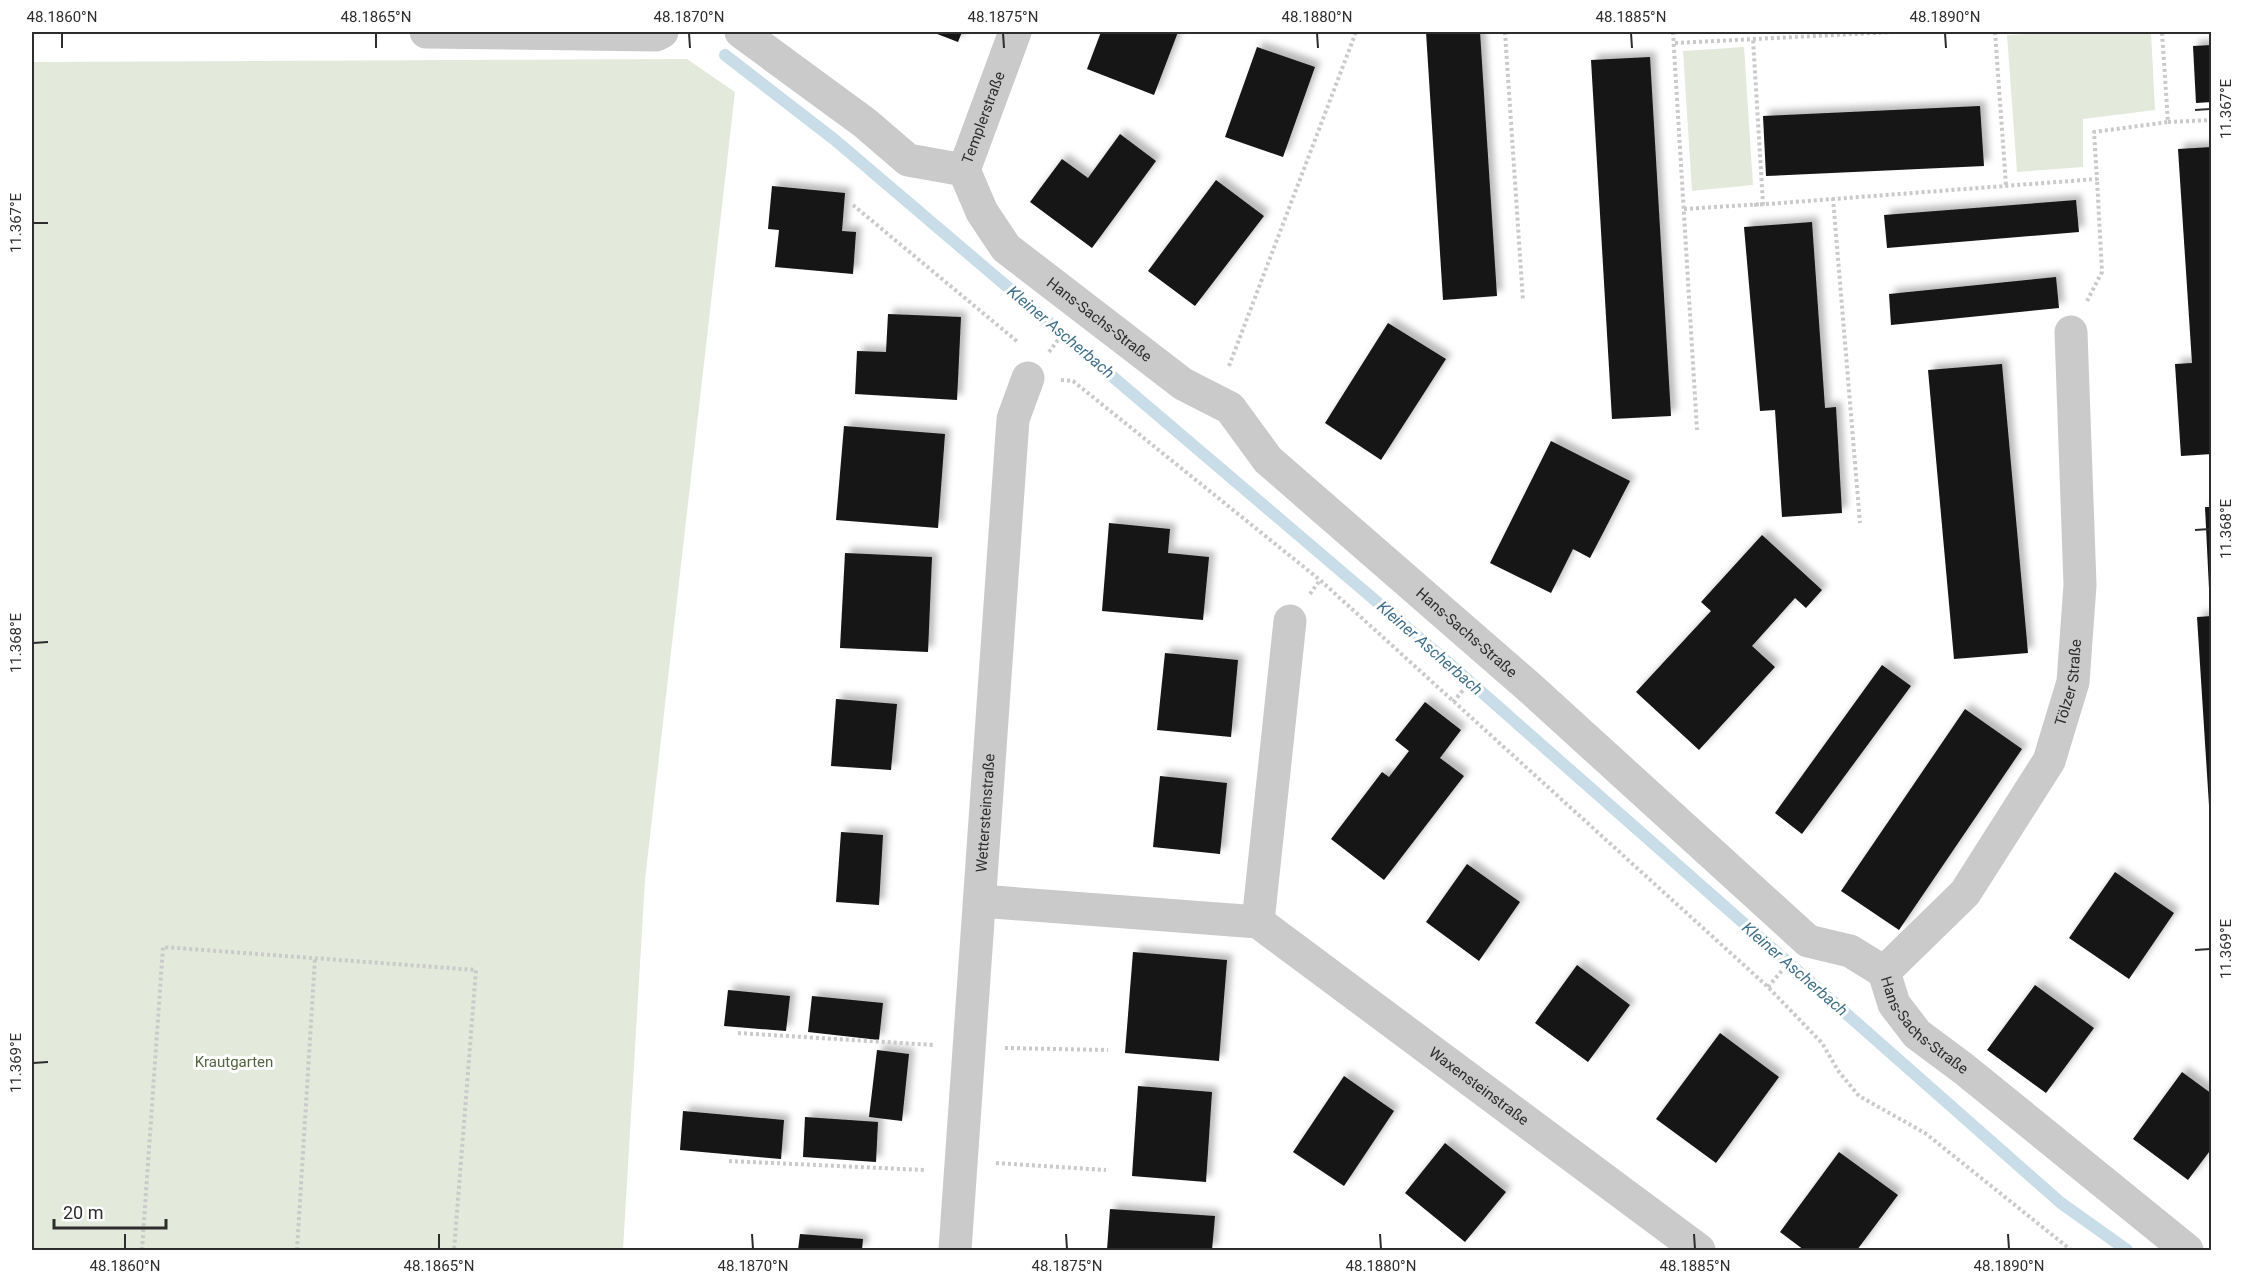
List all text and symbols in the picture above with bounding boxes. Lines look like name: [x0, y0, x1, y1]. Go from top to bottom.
text: 48.1860°N: [27, 8, 97, 26]
text: 48.1865°N: [341, 8, 411, 26]
text: 48.1870°N: [654, 8, 724, 26]
text: 48.1875°N: [968, 8, 1038, 26]
text: 48.1880°N: [1282, 8, 1352, 26]
text: 48.1885°N: [1596, 8, 1666, 26]
text: 48.1890°N: [1910, 8, 1980, 26]
street label: Templerstraße: [958, 69, 1009, 166]
text: 11.367°E: [2217, 78, 2235, 139]
text: 11.367°E: [7, 192, 25, 253]
street label: Hans-Sachs-Straße: [1043, 274, 1155, 366]
water label: Kleiner Ascherbach: [1004, 282, 1118, 382]
text: 11.368°E: [2217, 498, 2235, 559]
street label: Hans-Sachs-Straße: [1412, 584, 1521, 682]
water label: Kleiner Ascherbach: [1373, 597, 1487, 699]
text: 11.368°E: [7, 612, 25, 673]
street label: Tölzer Straße: [2051, 638, 2085, 728]
street label: Wettersteinstraße: [972, 753, 999, 873]
water label: Kleiner Ascherbach: [1738, 918, 1852, 1020]
text: 11.369°E: [2217, 918, 2235, 979]
street label: Hans-Sachs-Straße: [1877, 974, 1972, 1078]
text: 11.369°E: [7, 1032, 25, 1093]
street label: Waxensteinstraße: [1425, 1043, 1532, 1129]
park label: Krautgarten: [195, 1053, 273, 1071]
scale bar: [54, 1192, 166, 1230]
text: 20 m: [63, 1202, 103, 1223]
text: 48.1860°N: [90, 1257, 160, 1275]
text: 48.1865°N: [404, 1257, 474, 1275]
text: 48.1870°N: [718, 1257, 788, 1275]
text: 48.1875°N: [1032, 1257, 1102, 1275]
text: 48.1880°N: [1346, 1257, 1416, 1275]
text: 48.1885°N: [1660, 1257, 1730, 1275]
text: 48.1890°N: [1974, 1257, 2044, 1275]

